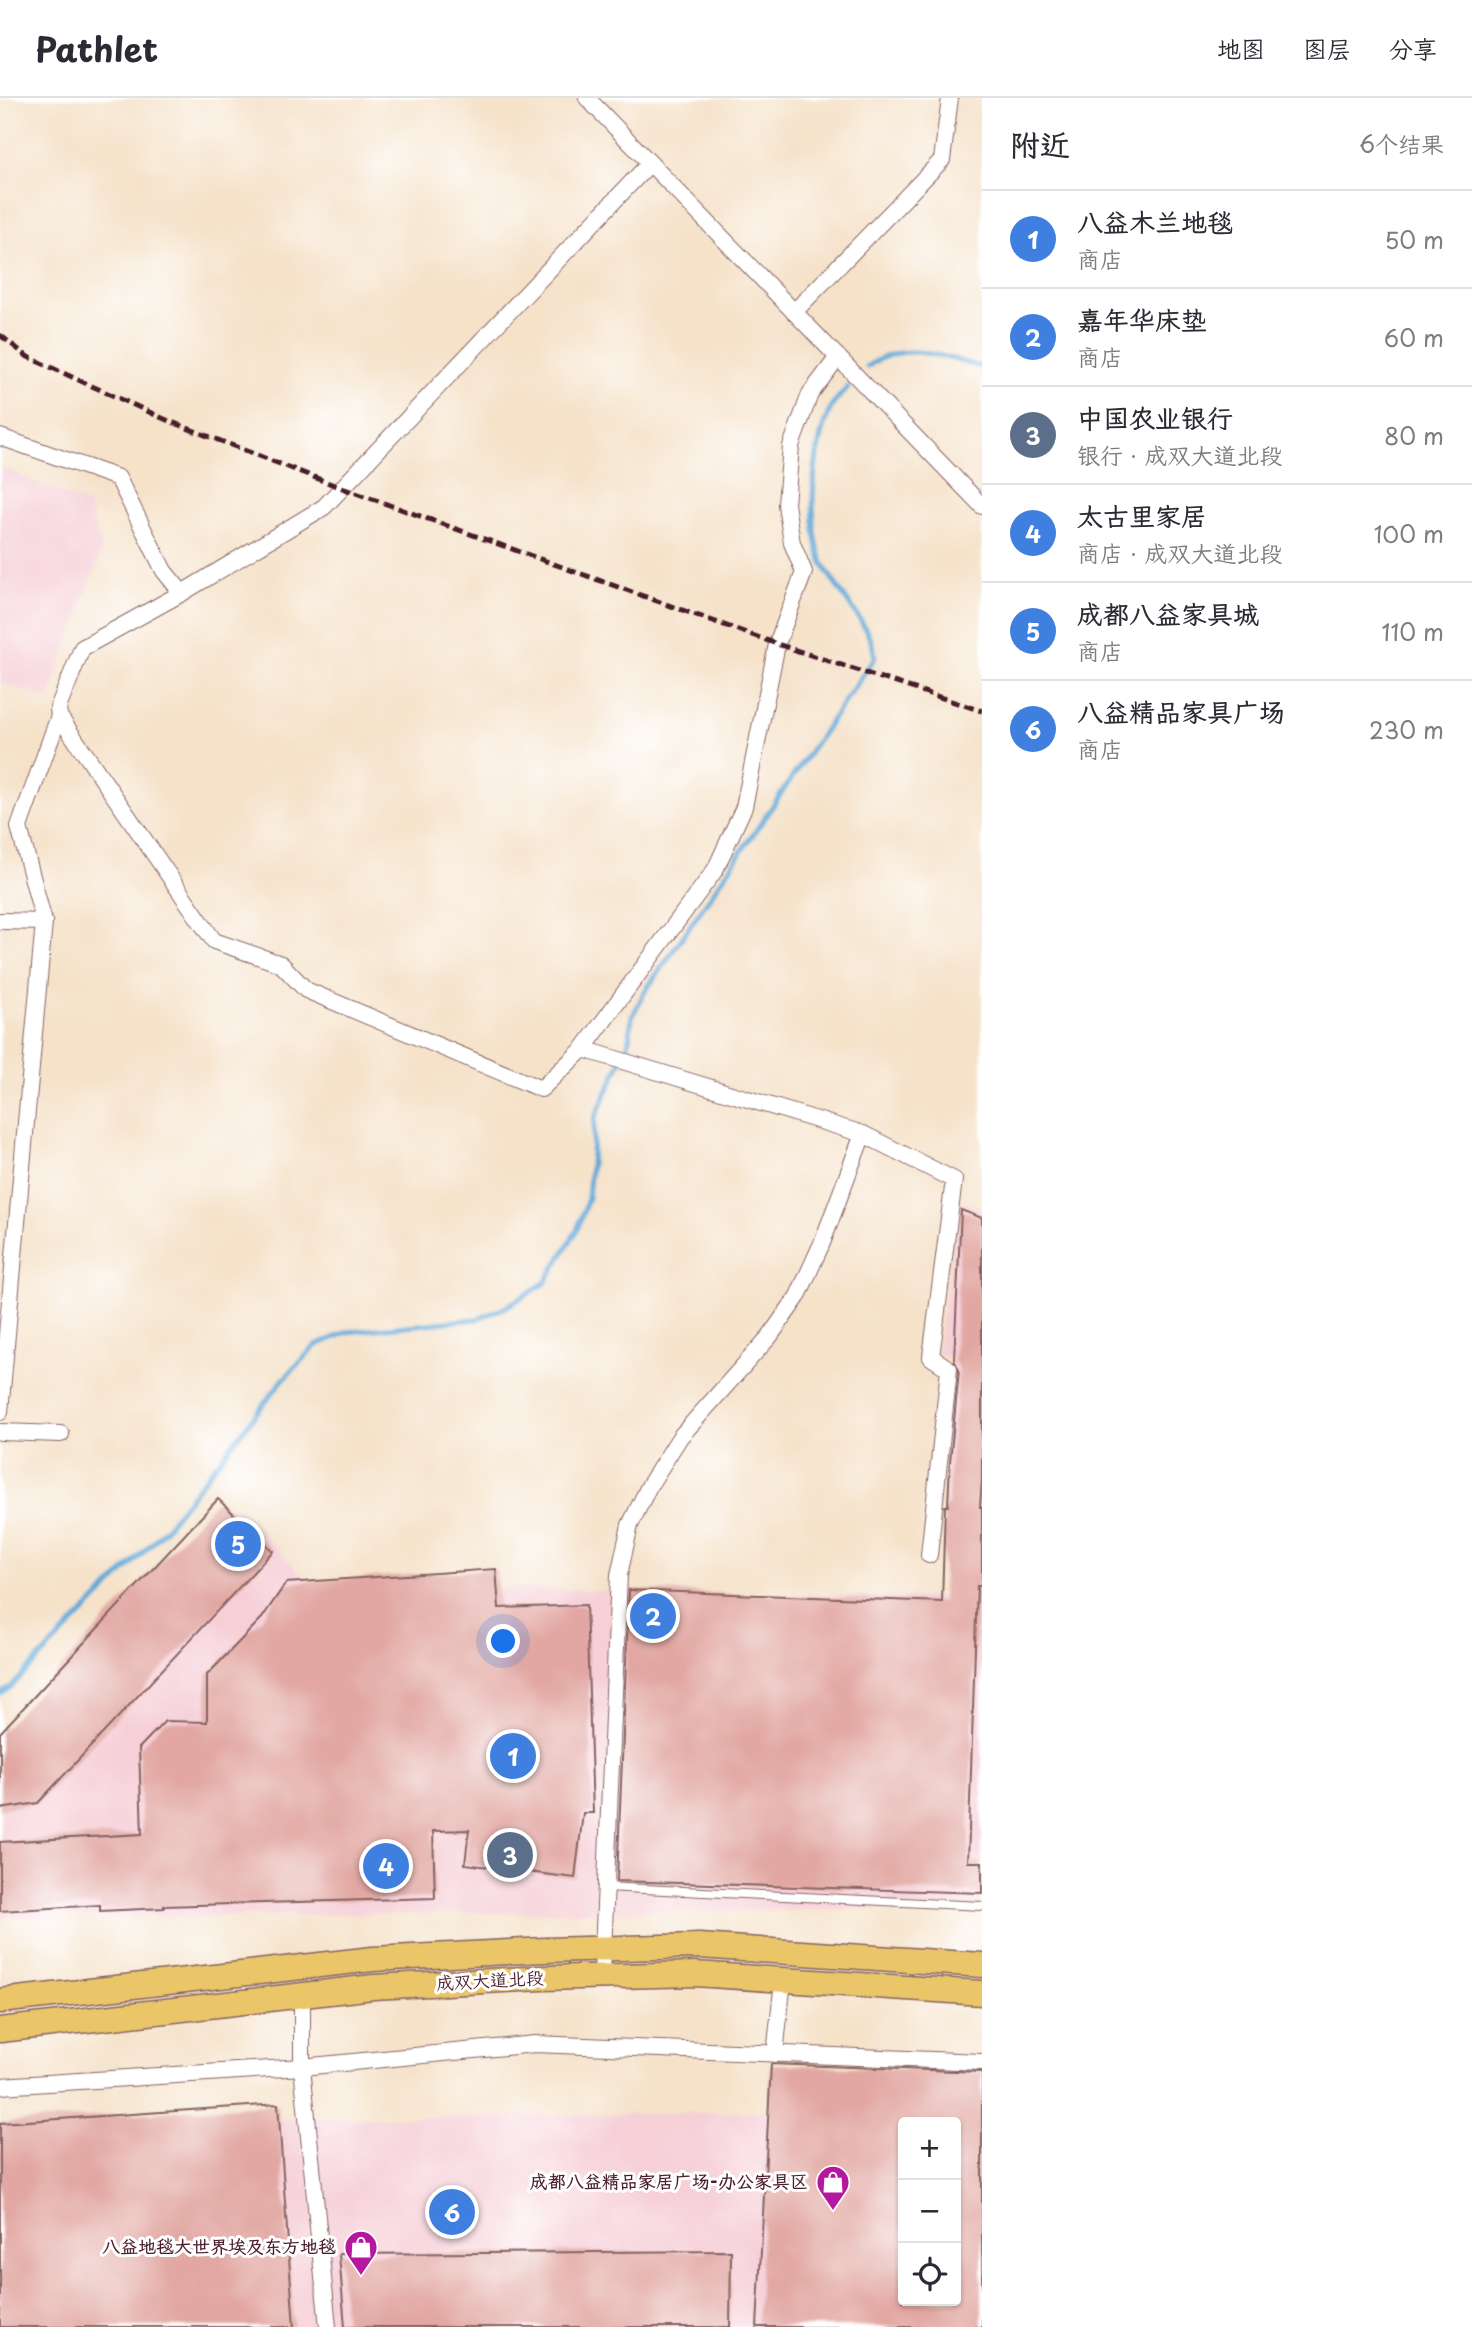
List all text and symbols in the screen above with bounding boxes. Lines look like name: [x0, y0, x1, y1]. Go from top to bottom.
text: Pathlet: [35, 23, 158, 73]
text: 地图: [1217, 30, 1265, 66]
text: 图层: [1303, 30, 1351, 66]
text: 分享: [1389, 30, 1437, 66]
text: 附近: [1010, 121, 1070, 166]
text: 6个结果: [1359, 126, 1444, 161]
text: 八益木兰地毯: [1077, 202, 1233, 241]
text: 1: [1028, 222, 1039, 257]
text: 50 m: [1384, 222, 1444, 257]
text: 商店: [1077, 241, 1123, 276]
text: 嘉年华床垫: [1077, 300, 1207, 339]
text: 2: [1025, 320, 1041, 355]
text: 60 m: [1384, 320, 1444, 355]
text: 商店: [1077, 339, 1123, 374]
text: 中国农业银行: [1077, 398, 1233, 437]
text: 3: [1025, 418, 1041, 453]
text: 80 m: [1384, 418, 1444, 453]
text: 银行 · 成双大道北段: [1077, 437, 1283, 472]
text: 太古里家居: [1077, 496, 1207, 535]
text: 4: [1025, 516, 1041, 551]
text: 100 m: [1374, 516, 1444, 551]
text: 商店 · 成双大道北段: [1077, 535, 1283, 570]
text: 成都八益家具城: [1077, 594, 1259, 633]
text: 5: [1026, 614, 1040, 649]
text: 110 m: [1382, 614, 1444, 649]
text: 商店: [1077, 633, 1123, 668]
text: 八益精品家具广场: [1077, 692, 1285, 731]
text: 6: [1025, 712, 1041, 747]
text: 230 m: [1369, 712, 1444, 747]
text: 商店: [1077, 731, 1123, 766]
pin: 5: [215, 1518, 261, 1570]
pin: 2: [630, 1590, 676, 1642]
your location: [486, 1624, 520, 1658]
pin: 1: [490, 1730, 536, 1782]
pin: 3: [487, 1829, 533, 1881]
pin: 4: [363, 1840, 409, 1892]
street label: 成双大道北段: [435, 1963, 545, 1996]
map controls: [898, 2117, 961, 2306]
button: +: [898, 2117, 961, 2180]
shop icon: 成都八益精品家居广场-办公家具区: [814, 2163, 852, 2212]
place label: 成都八益精品家居广场-办公家具区: [530, 2167, 808, 2194]
button: −: [898, 2180, 961, 2243]
pin: 6: [429, 2186, 475, 2238]
shop icon: 八益地毯大世界埃及东方地毯: [342, 2228, 380, 2277]
place label: 八益地毯大世界埃及东方地毯: [102, 2232, 336, 2259]
button: locate: [898, 2243, 961, 2306]

